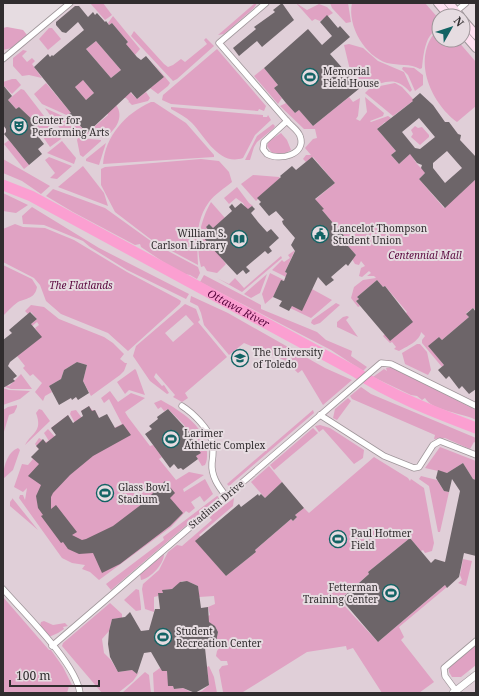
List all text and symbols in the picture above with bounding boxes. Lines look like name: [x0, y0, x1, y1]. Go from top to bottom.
north arrow: [431, 8, 471, 48]
text: N: [451, 13, 468, 30]
place label: Memorial Field House: [323, 64, 379, 90]
sports icon: Memorial Field House: [300, 67, 320, 87]
place label: Center for Performing Arts: [32, 113, 110, 139]
theatre icon: Center for Performing Arts: [9, 116, 29, 136]
place label: Lancelot Thompson Student Union: [333, 221, 428, 247]
public building icon: Lancelot Thompson Student Union: [310, 224, 330, 244]
place label: William S. Carlson Library: [151, 226, 226, 252]
library icon: William S. Carlson Library: [229, 229, 249, 249]
park label: Centennial Mall: [388, 248, 462, 262]
park label: The Flatlands: [49, 278, 113, 292]
water label: Ottawa River: [205, 285, 273, 331]
place label: The University of Toledo: [253, 345, 323, 371]
school or university icon: The University of Toledo: [230, 348, 250, 368]
place label: Larimer Athletic Complex: [184, 426, 266, 452]
sports icon: Larimer Athletic Complex: [161, 429, 181, 449]
street label: Stadium Drive: [185, 477, 247, 531]
place label: Glass Bowl Stadium: [118, 480, 170, 506]
sports icon: Glass Bowl Stadium: [95, 483, 115, 503]
place label: Paul Hotmer Field: [351, 526, 412, 552]
sports icon: Paul Hotmer Field: [328, 529, 348, 549]
place label: Fetterman Training Center: [303, 580, 379, 606]
sports icon: Fetterman Training Center: [381, 583, 401, 603]
place label: Student Recreation Center: [176, 624, 262, 650]
sports icon: Student Recreation Center: [153, 627, 173, 647]
scale bar: [10, 662, 99, 688]
text: 100 m: [16, 667, 51, 684]

